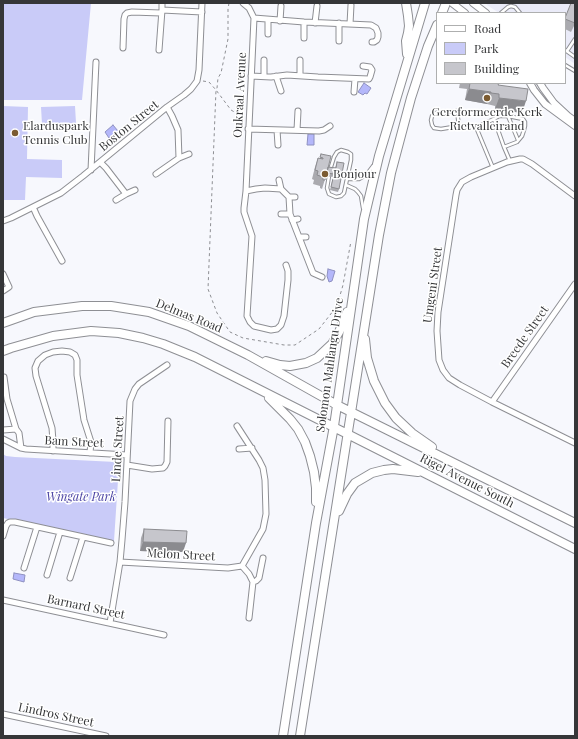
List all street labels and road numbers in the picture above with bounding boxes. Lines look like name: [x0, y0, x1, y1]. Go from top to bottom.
street label: Oukraal Avenue: [231, 52, 249, 138]
street label: Boston Street: [96, 98, 162, 154]
street label: Umgeni Street: [421, 246, 445, 324]
street label: Delmas Road: [154, 296, 224, 336]
street label: Solomon Mahlangu Drive: [313, 297, 347, 433]
street label: Breede Street: [498, 303, 552, 371]
street label: Linde Street: [109, 416, 127, 482]
street label: Bam Street: [44, 433, 104, 451]
street label: Rigel Avenue South: [417, 451, 517, 511]
street label: Melon Street: [146, 546, 216, 564]
street label: Barnard Street: [46, 592, 126, 622]
street label: Lindros Street: [17, 700, 95, 730]

